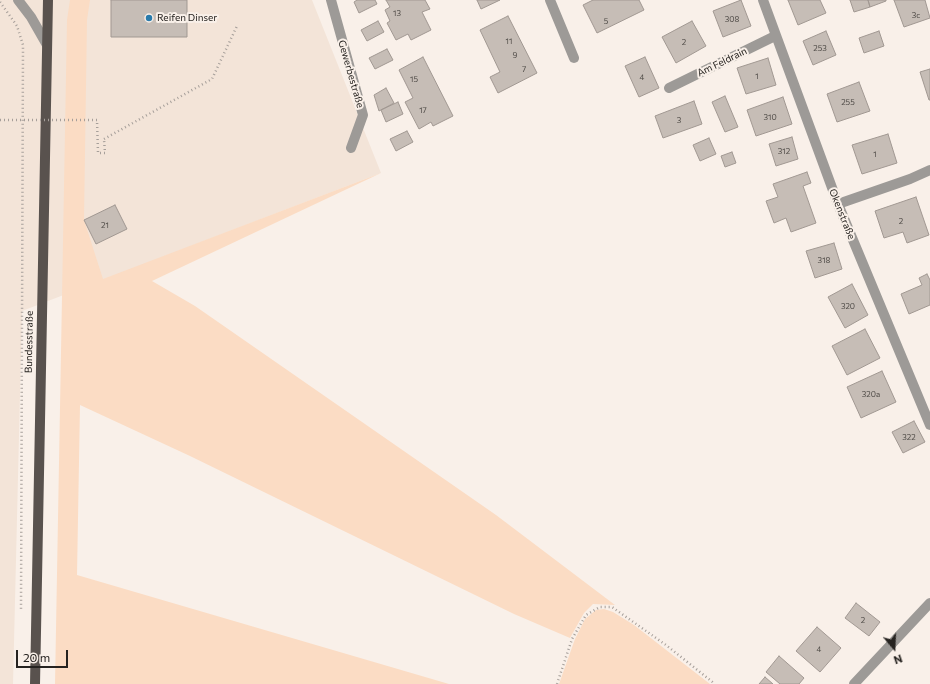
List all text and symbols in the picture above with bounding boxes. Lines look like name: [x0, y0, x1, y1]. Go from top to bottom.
house number: 13: [393, 8, 401, 18]
house number: 3c: [912, 10, 920, 20]
place label: Reifen Dinser: [157, 12, 217, 24]
marker: Reifen Dinser: [144, 13, 154, 23]
house number: 308: [725, 14, 739, 24]
house number: 5: [604, 16, 608, 26]
house number: 11: [506, 36, 512, 46]
house number: 2: [682, 37, 686, 47]
street label: Gewerbestraße: [336, 39, 366, 109]
house number: 253: [813, 43, 827, 53]
street label: Am Feldrain: [695, 45, 749, 79]
house number: 9: [513, 50, 517, 60]
house number: 7: [522, 64, 526, 74]
house number: 1: [755, 71, 759, 81]
house number: 4: [640, 72, 644, 82]
house number: 15: [410, 74, 418, 84]
house number: 255: [841, 97, 855, 107]
house number: 17: [419, 105, 427, 115]
house number: 310: [763, 112, 777, 122]
house number: 3: [677, 115, 681, 125]
house number: 312: [778, 146, 790, 156]
house number: 1: [873, 149, 877, 159]
street label: Okenstraße: [826, 187, 858, 241]
house number: 2: [899, 216, 903, 226]
house number: 21: [101, 220, 109, 230]
house number: 318: [818, 255, 830, 265]
house number: 320: [841, 301, 855, 311]
street label: Bundesstraße: [22, 311, 36, 373]
house number: 320a: [862, 389, 880, 399]
house number: 322: [902, 432, 916, 442]
house number: 2: [861, 615, 865, 625]
north arrow: [874, 628, 914, 668]
scale bar: [18, 642, 70, 668]
house number: 4: [817, 644, 821, 654]
text: 20 m: [23, 650, 50, 664]
text: N: [892, 652, 904, 667]

